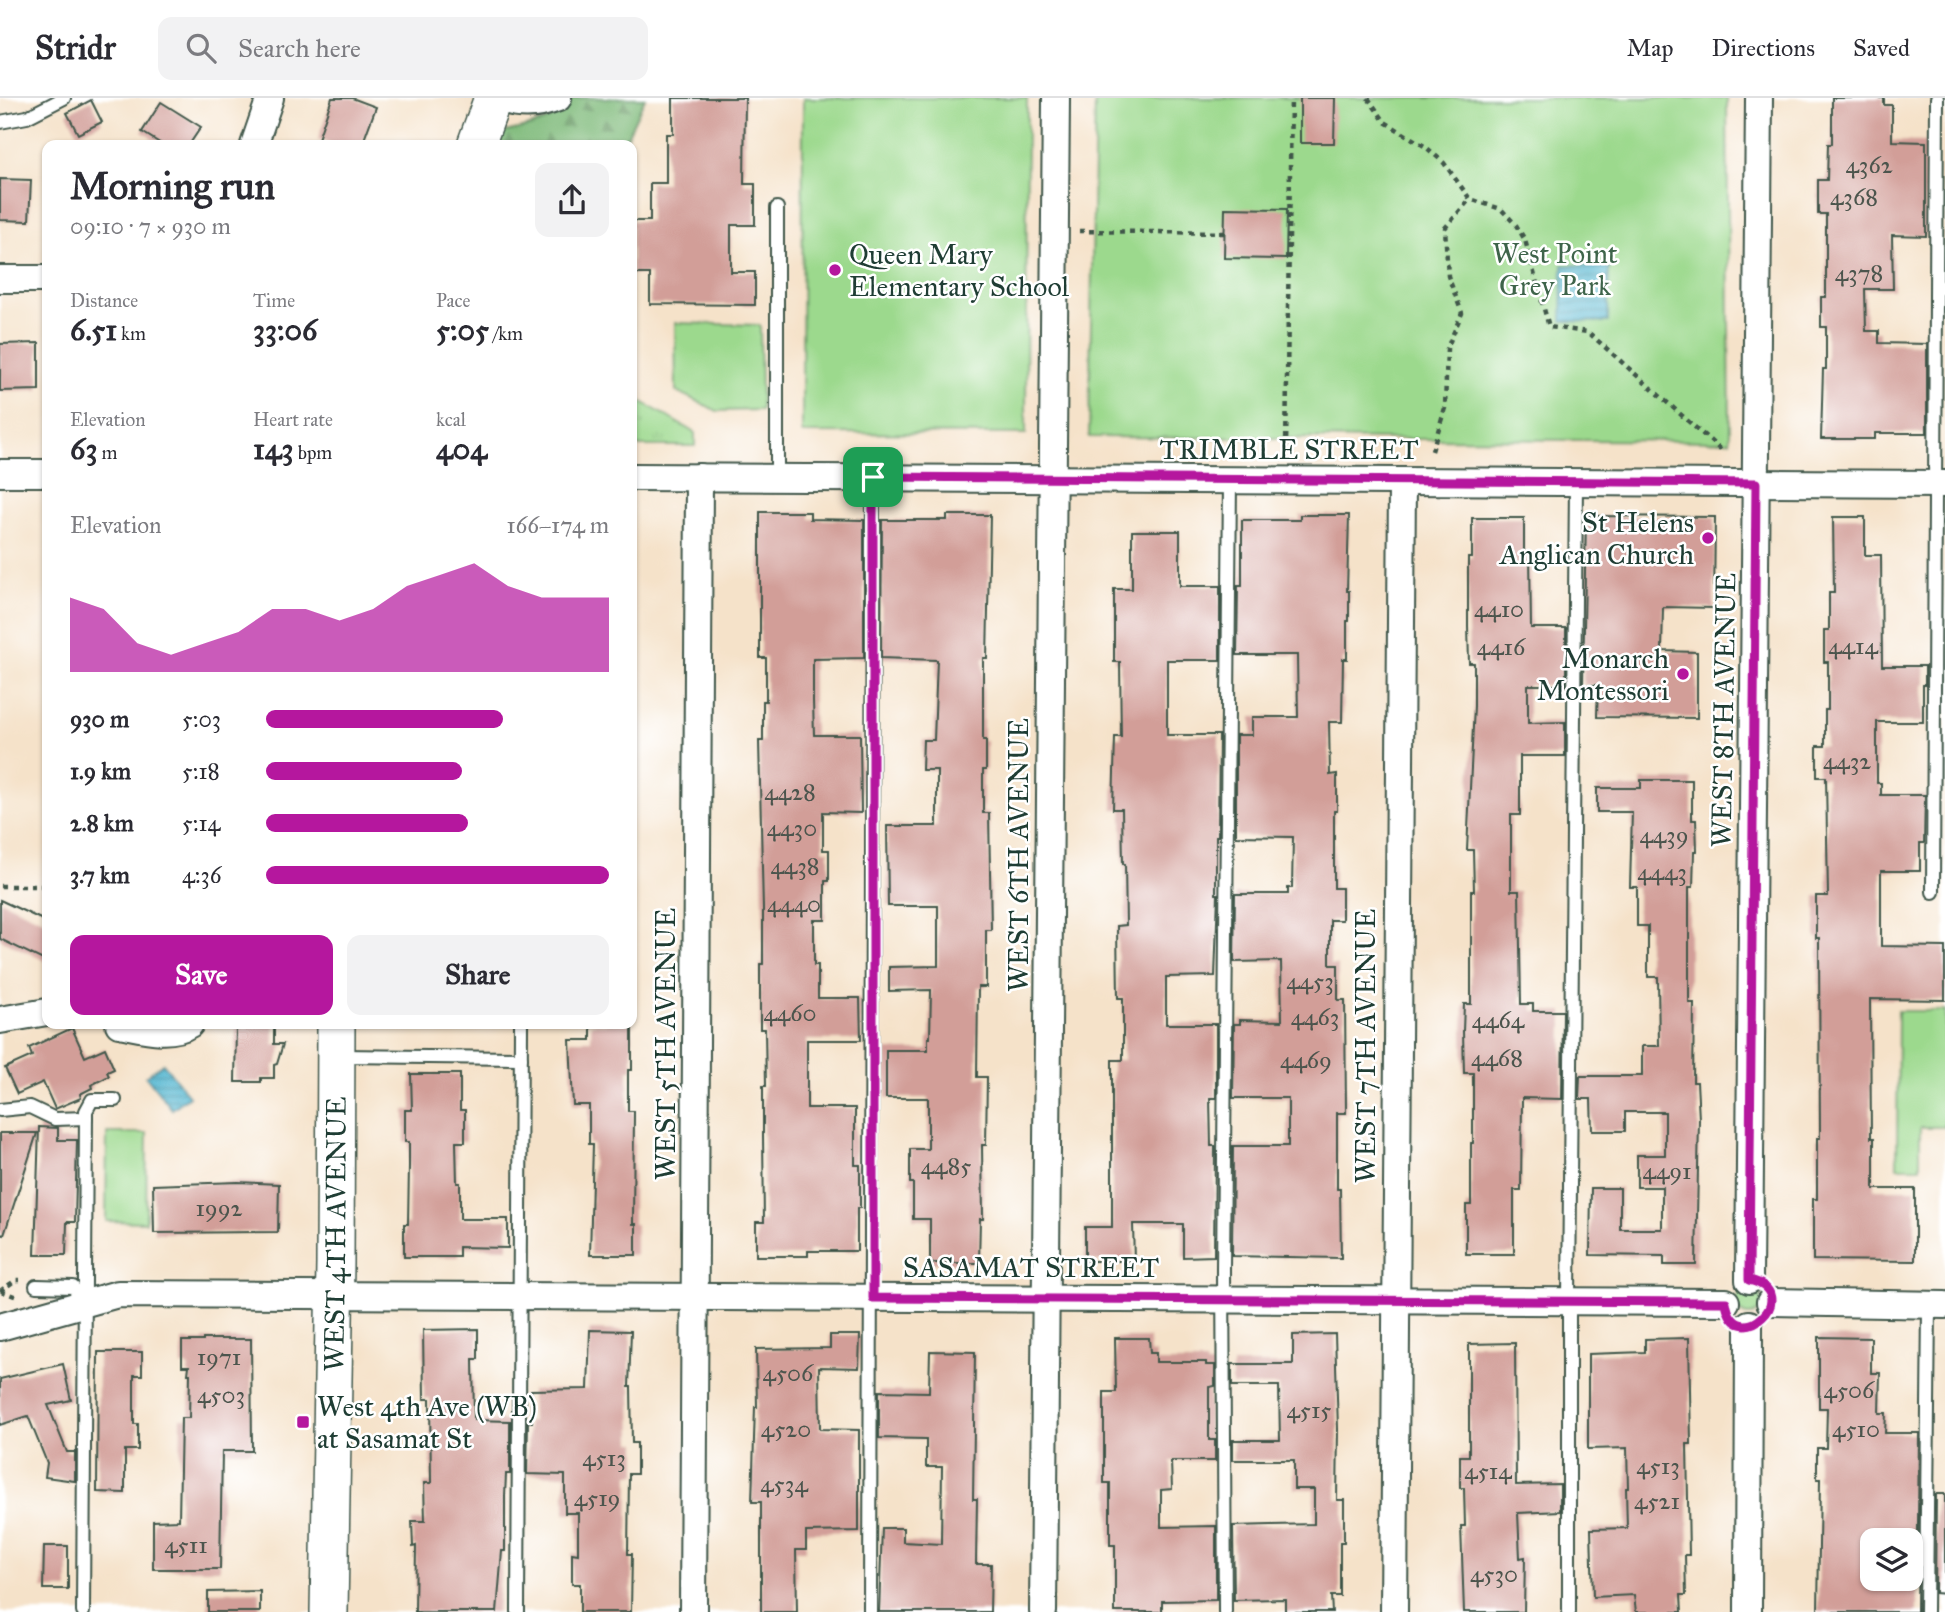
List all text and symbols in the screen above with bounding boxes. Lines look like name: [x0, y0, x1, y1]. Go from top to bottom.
search box: [158, 17, 648, 80]
text: Stridr: [35, 28, 116, 68]
icon: search: [182, 29, 220, 67]
text: Search here: [238, 32, 361, 64]
text: Map: [1627, 33, 1674, 63]
text: Directions: [1712, 33, 1815, 63]
text: Saved: [1853, 33, 1910, 63]
house number: 4362: [1845, 150, 1893, 180]
text: Morning run: [70, 163, 275, 209]
button: share: [535, 163, 609, 237]
house number: 4368: [1830, 182, 1878, 212]
text: 09:10 · 7 × 930 m: [70, 212, 231, 240]
park label: West Point Grey Park: [1492, 236, 1618, 303]
place label: Queen Mary Elementary School: [849, 237, 1070, 304]
house number: 4378: [1835, 258, 1883, 288]
marker: Queen Mary Elementary School: [827, 262, 843, 278]
text: Distance: [70, 289, 138, 312]
text: Time: [253, 289, 295, 312]
text: Pace: [436, 289, 470, 312]
text: 6.51: [70, 312, 117, 348]
text: 33:06: [253, 312, 317, 348]
text: 5:05: [436, 312, 489, 348]
text: km: [117, 322, 146, 345]
text: /km: [489, 322, 523, 345]
text: Elevation: [70, 408, 145, 431]
text: Heart rate: [253, 408, 333, 431]
text: kcal: [436, 408, 466, 431]
text: 63: [70, 431, 97, 467]
text: 143: [253, 431, 294, 467]
text: 404: [436, 431, 487, 467]
street label: TRIMBLE STREET: [1159, 432, 1419, 467]
text: m: [97, 441, 117, 464]
text: bpm: [294, 441, 332, 464]
pin: [843, 447, 903, 507]
icon: arrive: [854, 458, 892, 496]
place label: St Helens Anglican Church: [1499, 505, 1694, 572]
text: Elevation: [70, 511, 161, 539]
text: 166–174 m: [506, 511, 609, 539]
marker: St Helens Anglican Church: [1700, 530, 1716, 546]
street label: WEST 8TH AVENUE: [1704, 572, 1743, 848]
house number: 4410: [1474, 594, 1524, 624]
house number: 4414: [1828, 631, 1878, 661]
house number: 4416: [1477, 632, 1526, 662]
place label: Monarch Montessori: [1537, 641, 1669, 708]
marker: Monarch Montessori: [1675, 666, 1691, 682]
text: 930 m: [70, 705, 129, 733]
text: 5:03: [182, 705, 221, 733]
street label: WEST 6TH AVENUE: [1001, 718, 1036, 992]
house number: 4432: [1823, 746, 1871, 776]
text: 1.9 km: [70, 757, 131, 785]
text: 5:18: [182, 757, 220, 785]
house number: 4428: [764, 777, 816, 807]
text: 2.8 km: [70, 809, 134, 837]
text: 5:14: [182, 809, 220, 837]
house number: 4430: [767, 813, 817, 843]
house number: 4439: [1639, 820, 1689, 850]
house number: 4438: [770, 851, 820, 881]
house number: 4443: [1637, 857, 1687, 887]
text: 3.7 km: [70, 861, 130, 889]
text: 4:36: [182, 861, 222, 889]
house number: 4440: [767, 889, 821, 919]
street label: WEST 5TH AVENUE: [648, 908, 683, 1180]
street label: WEST 7TH AVENUE: [1348, 909, 1383, 1183]
button: Save: [70, 935, 333, 1015]
button: Share: [347, 935, 609, 1015]
house number: 4453: [1286, 966, 1334, 996]
house number: 4460: [763, 998, 817, 1028]
house number: 4463: [1291, 1002, 1339, 1032]
house number: 4464: [1472, 1005, 1525, 1035]
house number: 4468: [1471, 1043, 1523, 1073]
house number: 4469: [1280, 1045, 1332, 1075]
street label: WEST 4TH AVENUE: [316, 1096, 354, 1372]
house number: 4485: [921, 1151, 971, 1181]
house number: 4491: [1643, 1156, 1691, 1186]
house number: 1992: [196, 1193, 243, 1223]
street label: SASAMAT STREET: [903, 1250, 1159, 1285]
house number: 1971: [197, 1342, 241, 1372]
house number: 4506: [763, 1358, 814, 1388]
house number: 4506: [1824, 1375, 1875, 1405]
house number: 4503: [197, 1380, 245, 1410]
place label: West 4th Ave (WB) at Sasamat St: [317, 1389, 537, 1456]
house number: 4515: [1287, 1395, 1332, 1425]
marker: West 4th Ave (WB) at Sasamat St: [295, 1414, 311, 1430]
house number: 4520: [761, 1414, 811, 1444]
house number: 4510: [1832, 1414, 1880, 1444]
house number: 4513: [582, 1443, 626, 1473]
house number: 4513: [1636, 1451, 1680, 1481]
house number: 4514: [1464, 1456, 1512, 1486]
house number: 4534: [760, 1469, 808, 1499]
house number: 4519: [574, 1483, 620, 1513]
house number: 4521: [1634, 1486, 1680, 1516]
map controls: [1860, 1528, 1923, 1591]
button: layers: [1860, 1528, 1923, 1591]
house number: 4511: [164, 1530, 208, 1560]
house number: 4530: [1470, 1559, 1518, 1589]

